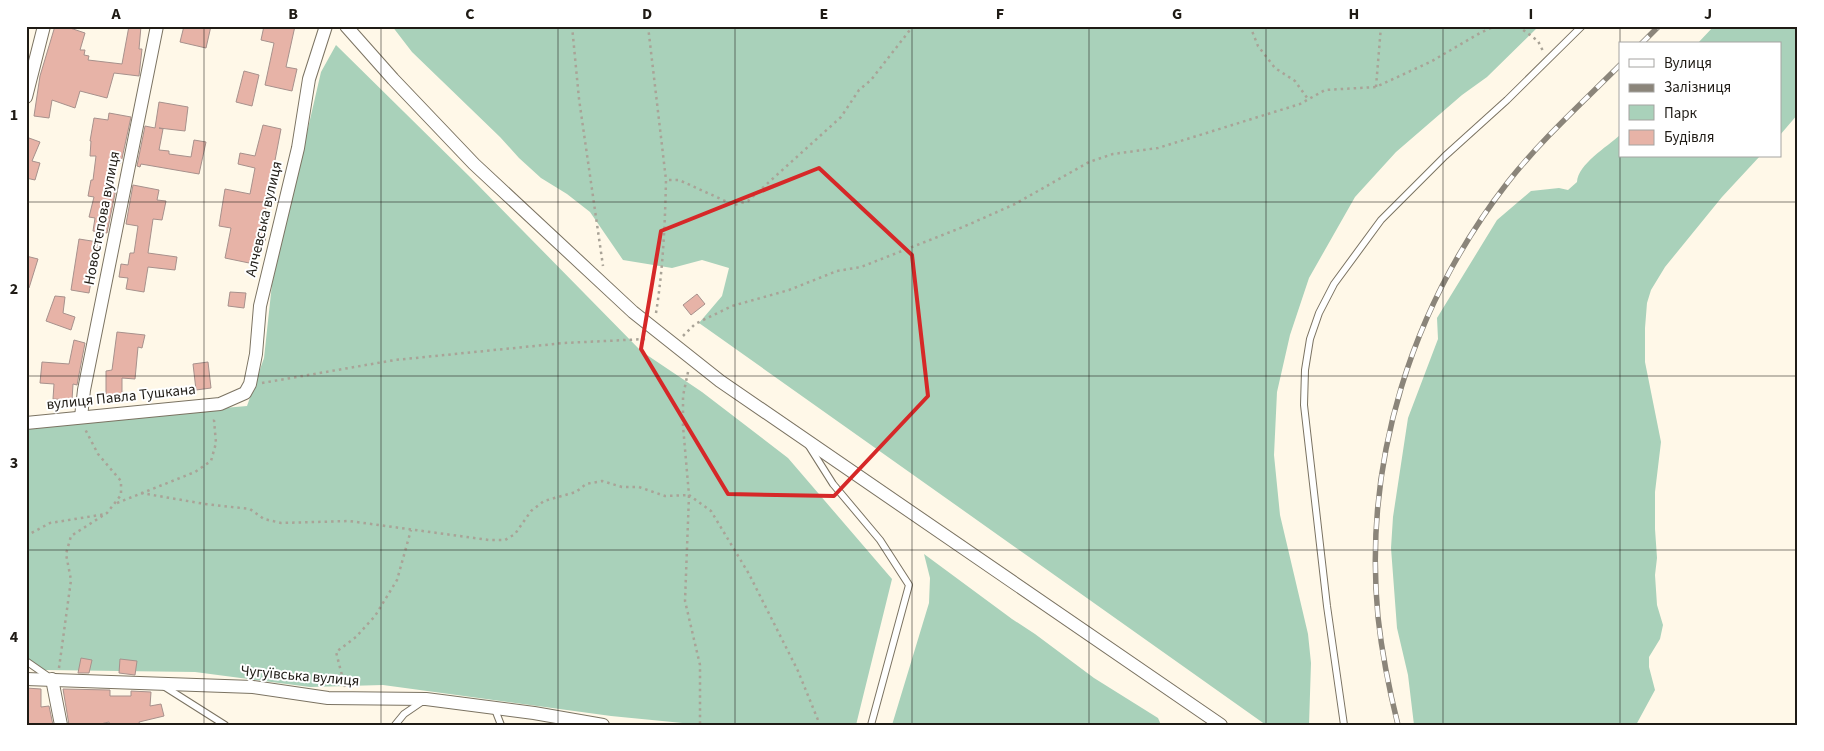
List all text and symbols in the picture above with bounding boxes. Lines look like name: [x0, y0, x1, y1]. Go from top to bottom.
text: A: [110, 3, 121, 25]
text: B: [288, 3, 298, 25]
text: C: [465, 3, 475, 25]
text: D: [642, 3, 652, 25]
text: E: [820, 3, 828, 25]
text: F: [996, 3, 1004, 25]
text: G: [1172, 3, 1182, 25]
text: H: [1349, 3, 1359, 25]
text: I: [1529, 3, 1533, 25]
text: J: [1704, 3, 1712, 25]
legend: [1619, 42, 1782, 158]
text: Вулиця: [1664, 53, 1712, 74]
text: Залізниця: [1664, 77, 1731, 98]
text: Парк: [1664, 103, 1698, 124]
text: 1: [10, 104, 18, 126]
text: Будівля: [1664, 127, 1714, 148]
street label: Новостепова вулиця: [79, 149, 125, 287]
street label: Алчевська вулиця: [240, 159, 288, 279]
text: 2: [10, 278, 18, 300]
street label: вулиця Павла Тушкана: [45, 379, 197, 415]
text: 3: [10, 452, 18, 474]
text: 4: [10, 626, 19, 648]
street label: Чугуївська вулиця: [240, 660, 360, 692]

